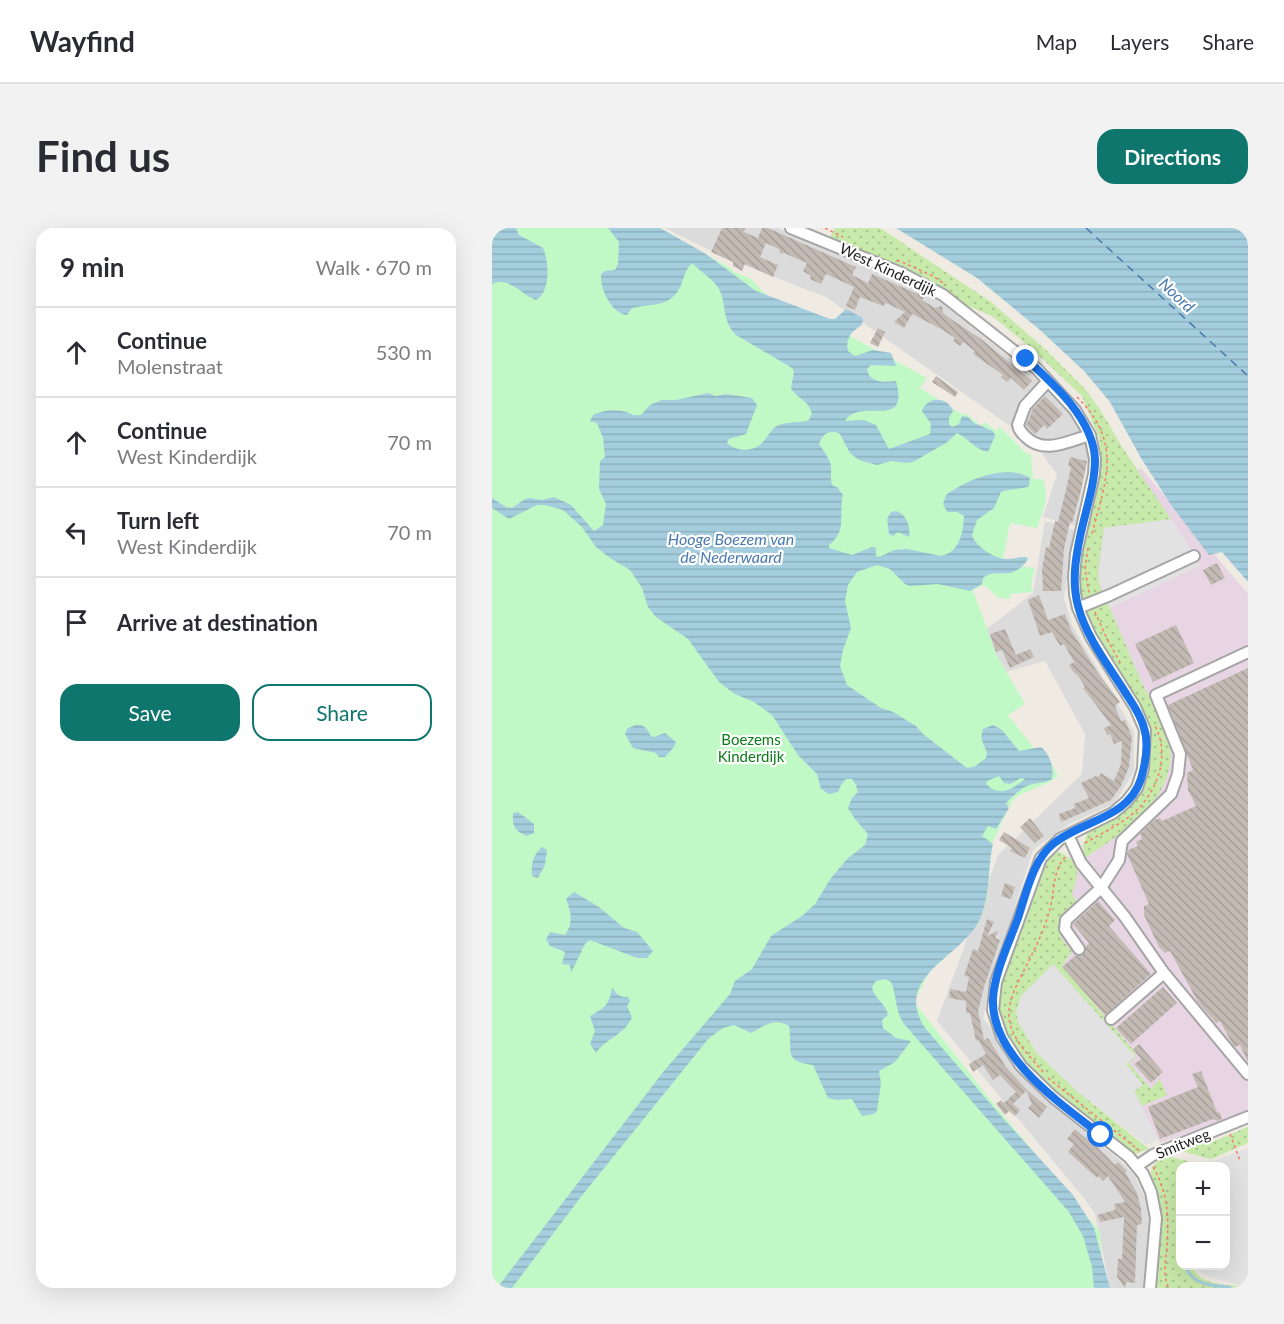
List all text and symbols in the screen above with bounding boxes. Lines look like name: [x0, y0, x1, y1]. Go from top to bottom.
text: Wayfind: [30, 24, 135, 58]
text: Map: [1036, 29, 1077, 54]
text: Layers: [1110, 29, 1169, 54]
text: Share: [1202, 29, 1254, 54]
button: Directions: [1097, 129, 1248, 184]
text: Find us: [36, 131, 170, 181]
street label: West Kinderdijk: [837, 239, 940, 300]
text: 9 min: [60, 251, 124, 283]
text: Walk · 670 m: [316, 255, 432, 279]
water label: Noord: [1156, 274, 1199, 316]
text: Continue: [117, 327, 207, 354]
icon: ahead: [60, 336, 93, 369]
text: 530 m: [376, 340, 432, 364]
route end: [1012, 345, 1038, 371]
text: Molenstraat: [117, 354, 223, 378]
text: Continue: [117, 417, 207, 444]
icon: ahead: [60, 426, 93, 459]
text: 70 m: [387, 430, 432, 454]
text: West Kinderdijk: [117, 444, 257, 468]
text: Turn left: [117, 507, 199, 534]
icon: left: [60, 516, 93, 549]
text: 70 m: [387, 520, 432, 544]
water label: Hooge Boezem van de Nederwaard: [668, 529, 794, 566]
text: West Kinderdijk: [117, 534, 257, 558]
icon: arrive: [60, 606, 93, 639]
text: Arrive at destination: [117, 609, 318, 636]
button: Save: [60, 684, 240, 741]
button: Share: [252, 684, 432, 741]
park label: Boezems Kinderdijk: [718, 730, 785, 765]
route start: [1087, 1121, 1113, 1147]
street label: Smitweg: [1153, 1124, 1212, 1162]
map controls: [1176, 1162, 1230, 1270]
button: +: [1176, 1162, 1230, 1216]
button: −: [1176, 1216, 1230, 1270]

